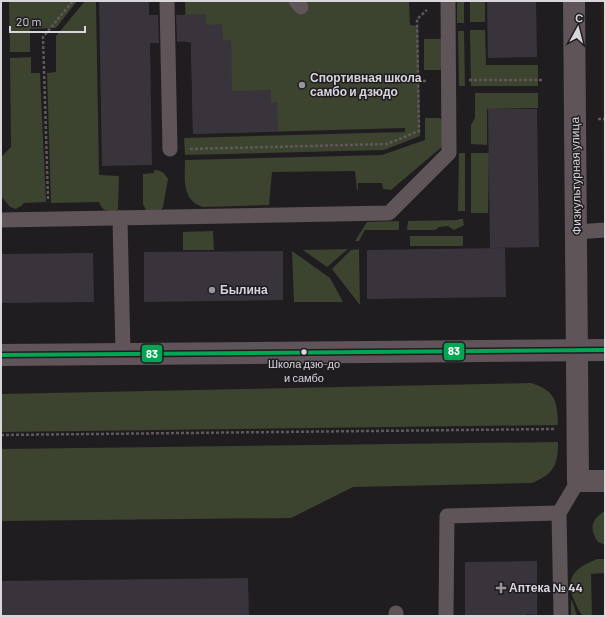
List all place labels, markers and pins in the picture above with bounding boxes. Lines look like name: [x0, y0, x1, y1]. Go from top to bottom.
place label: Спортивная школа самбо и дзюдо: [310, 70, 422, 99]
marker: Спортивная школа самбо и дзюдо: [297, 80, 307, 90]
place label: Былина: [220, 282, 268, 296]
marker: Былина: [207, 285, 217, 295]
marker: Школа дзю-до и самбо: [299, 347, 309, 357]
place label: Школа дзю-до и самбо: [268, 357, 340, 384]
place label: Аптека № 44: [509, 580, 583, 594]
marker: Аптека № 44: [496, 583, 506, 593]

